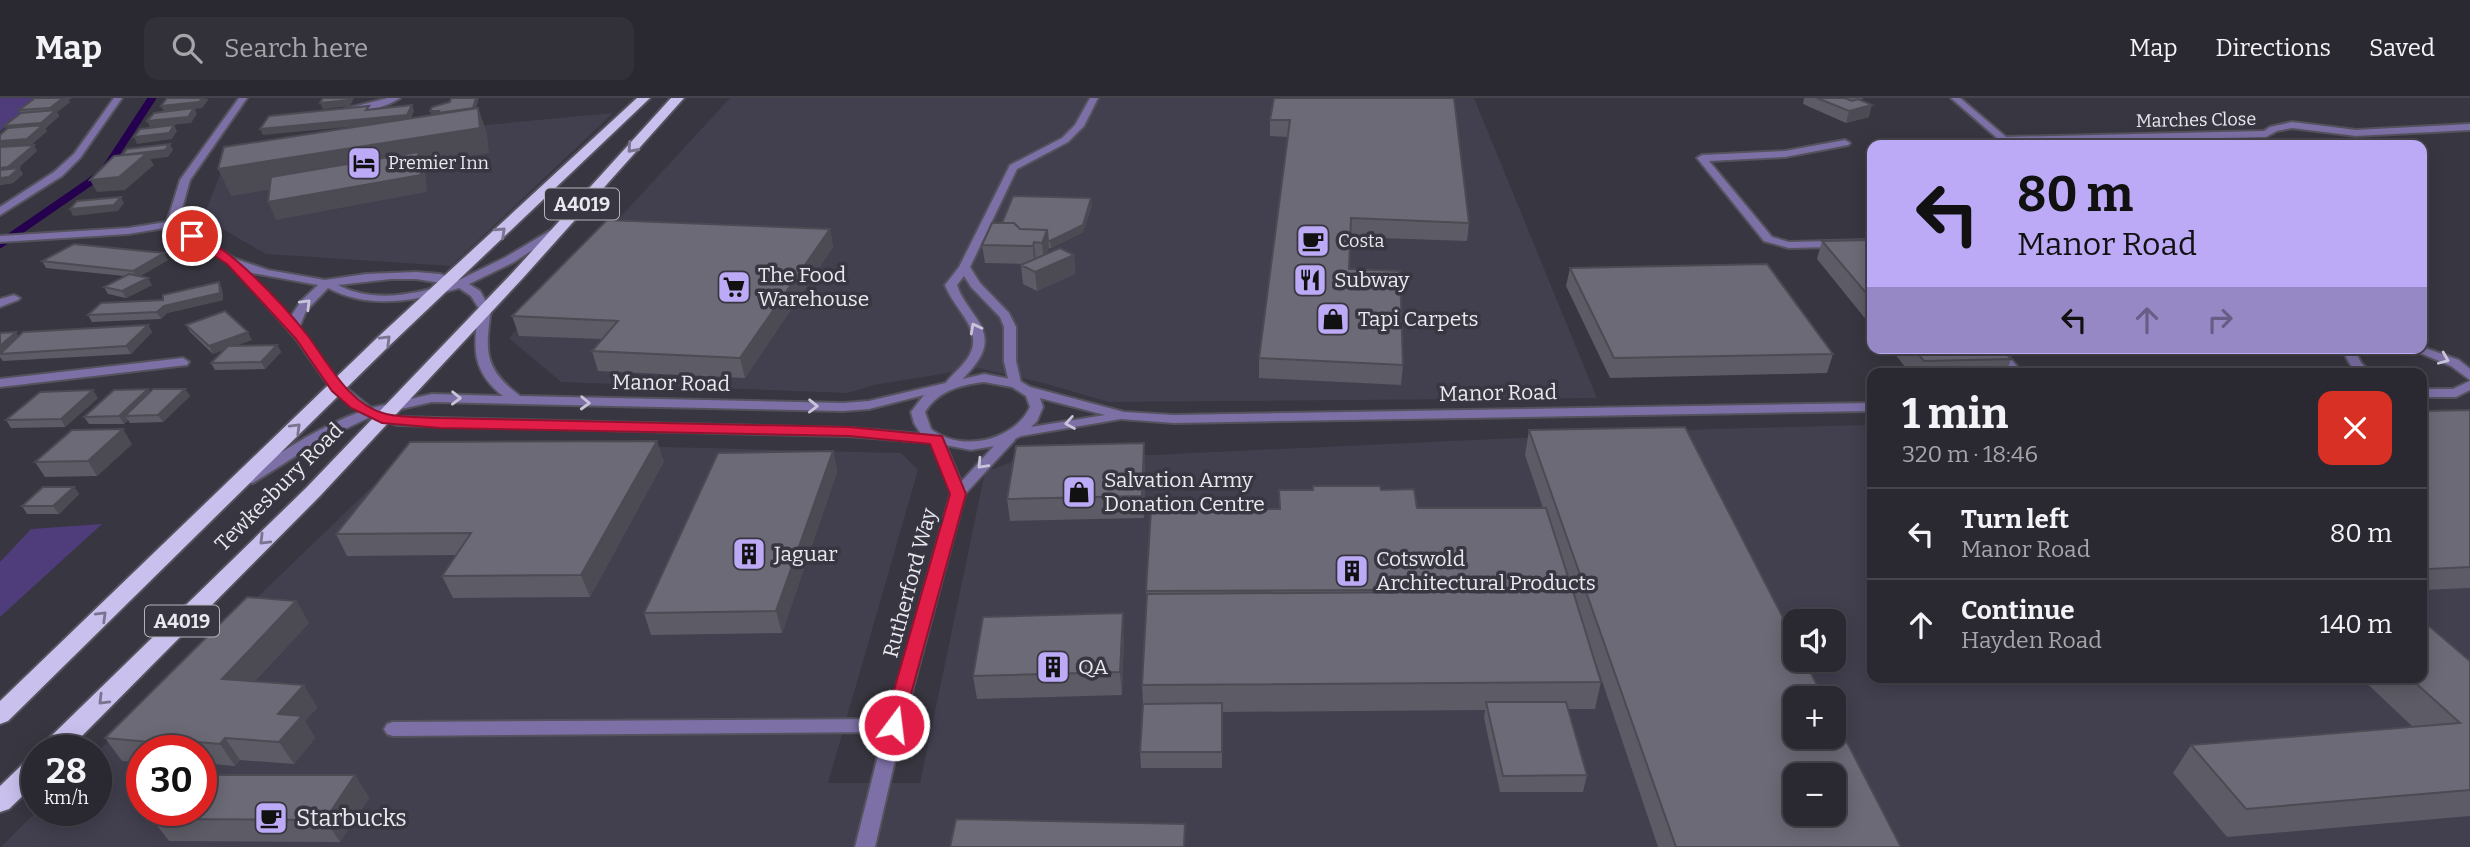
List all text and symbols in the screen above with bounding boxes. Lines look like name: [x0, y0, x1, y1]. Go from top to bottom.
search box: [144, 17, 634, 80]
text: Map: [35, 28, 102, 68]
icon: search: [168, 29, 206, 67]
text: Search here: [224, 33, 368, 64]
text: Map: [2129, 34, 2178, 62]
text: Directions: [2216, 34, 2331, 62]
text: Saved: [2369, 34, 2435, 62]
street label: Marches Close: [2136, 108, 2256, 132]
one-way arrow: [628, 140, 640, 153]
hotel icon: Premier Inn: [345, 144, 383, 182]
place label: Premier Inn: [388, 152, 490, 174]
text: 80 m: [2017, 165, 2133, 224]
icon: left: [1902, 168, 1993, 259]
road number: A4019: [545, 188, 619, 220]
pin: [162, 206, 222, 266]
icon: arrive: [173, 217, 211, 255]
cafe icon: Costa: [1294, 222, 1332, 260]
text: Manor Road: [2017, 225, 2197, 263]
one-way arrow: [493, 228, 506, 240]
place label: Costa: [1338, 230, 1384, 252]
restaurant icon: Subway: [1291, 261, 1329, 299]
place label: The Food Warehouse: [758, 262, 869, 312]
place label: Subway: [1334, 267, 1410, 293]
supermarket icon: The Food Warehouse: [715, 268, 753, 306]
one-way arrow: [298, 300, 311, 313]
shop icon: Tapi Carpets: [1314, 300, 1352, 338]
icon: left: [2055, 301, 2093, 339]
icon: ahead: [2128, 301, 2166, 339]
icon: right: [2201, 301, 2239, 339]
place label: Tapi Carpets: [1358, 306, 1479, 332]
one-way arrow: [969, 322, 983, 335]
one-way arrow: [378, 335, 391, 348]
one-way arrow: [2436, 351, 2449, 365]
street label: Manor Road: [612, 369, 730, 397]
street label: Manor Road: [1439, 379, 1557, 407]
text: 1 min: [1902, 389, 2008, 439]
one-way arrow: [451, 390, 461, 406]
button: close: [2318, 391, 2392, 465]
one-way arrow: [580, 395, 591, 410]
one-way arrow: [807, 399, 818, 414]
one-way arrow: [1064, 415, 1076, 430]
street label: Tewkesbury Road: [209, 417, 349, 557]
one-way arrow: [287, 423, 300, 436]
text: 320 m · 18:46: [1902, 440, 2038, 468]
one-way arrow: [978, 456, 990, 469]
place label: Salvation Army Donation Centre: [1104, 467, 1265, 517]
shop icon: Salvation Army Donation Centre: [1060, 473, 1098, 511]
text: Turn left: [1961, 504, 2069, 535]
street label: Rutherford Way: [878, 505, 943, 661]
icon: left: [1902, 515, 1940, 553]
text: 80 m: [2330, 518, 2392, 549]
one-way arrow: [260, 531, 273, 544]
building icon: Jaguar: [730, 535, 768, 573]
text: Manor Road: [1961, 535, 2090, 563]
place label: Jaguar: [773, 541, 838, 567]
place label: Cotswold Architectural Products: [1376, 546, 1596, 596]
building icon: Cotswold Architectural Products: [1333, 552, 1371, 590]
text: Continue: [1961, 595, 2075, 626]
road number: A4019: [145, 606, 219, 636]
icon: ahead: [1902, 606, 1940, 644]
map controls: [1783, 609, 1846, 826]
button: sound: [1783, 609, 1846, 672]
text: 140 m: [2320, 609, 2392, 640]
one-way arrow: [93, 612, 106, 625]
text: Hayden Road: [1961, 626, 2102, 654]
building icon: QA: [1034, 648, 1072, 686]
place label: QA: [1078, 654, 1108, 680]
button: +: [1783, 686, 1846, 749]
position arrow: [857, 688, 931, 762]
one-way arrow: [99, 692, 111, 704]
speed limit sign: 30: [126, 735, 217, 826]
text: 28: [46, 750, 87, 792]
button: −: [1783, 763, 1846, 826]
text: km/h: [44, 787, 89, 809]
cafe icon: Starbucks: [252, 799, 290, 837]
place label: Starbucks: [296, 804, 407, 832]

